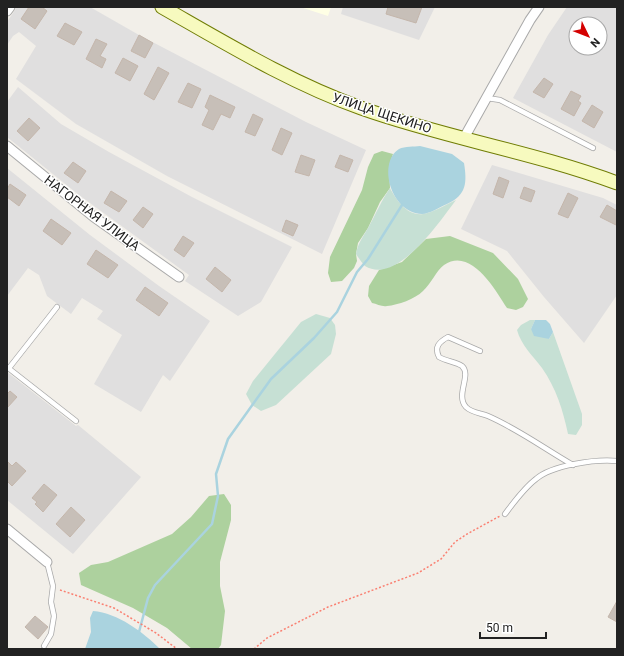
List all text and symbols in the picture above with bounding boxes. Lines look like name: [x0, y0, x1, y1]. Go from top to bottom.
north arrow: [568, 16, 608, 56]
text: N: [587, 35, 602, 50]
street label: УЛИЦА ЩЕКИНО: [330, 90, 434, 136]
street label: НАГОРНАЯ УЛИЦА: [41, 172, 143, 254]
scale bar: [480, 614, 546, 640]
text: 50 m: [486, 621, 513, 635]

